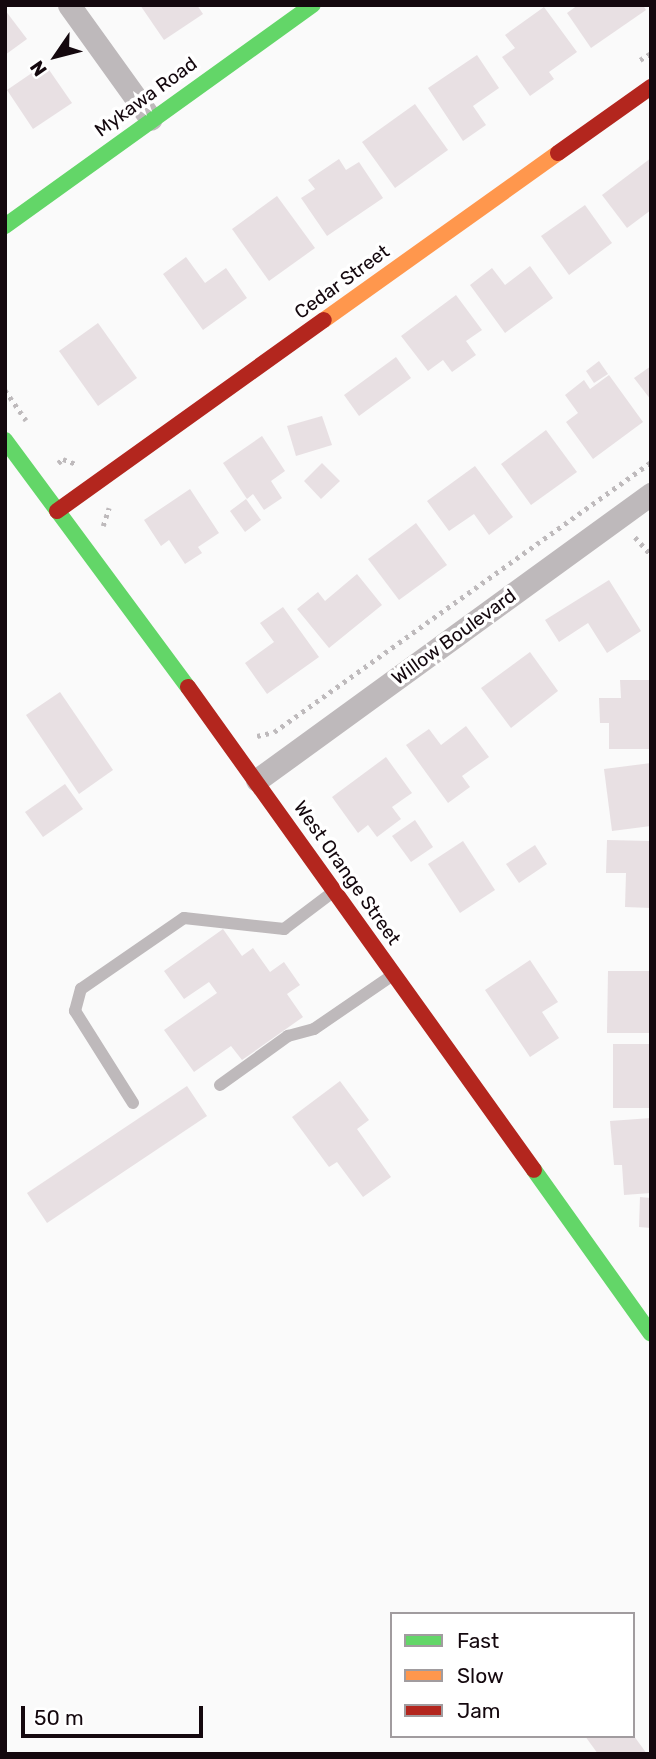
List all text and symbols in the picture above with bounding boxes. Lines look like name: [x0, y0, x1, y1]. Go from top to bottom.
north arrow: [21, 21, 91, 91]
street label: Mykawa Road: [90, 52, 202, 142]
text: N: [25, 56, 52, 81]
street label: Cedar Street: [290, 240, 394, 324]
street label: Willow Boulevard: [387, 584, 521, 690]
street label: West Orange Street: [289, 797, 405, 949]
legend: [390, 1612, 635, 1738]
text: Fast: [457, 1628, 499, 1653]
text: Slow: [457, 1663, 504, 1688]
scale bar: [24, 1692, 206, 1736]
text: Jam: [457, 1698, 501, 1723]
text: 50 m: [34, 1705, 84, 1730]

